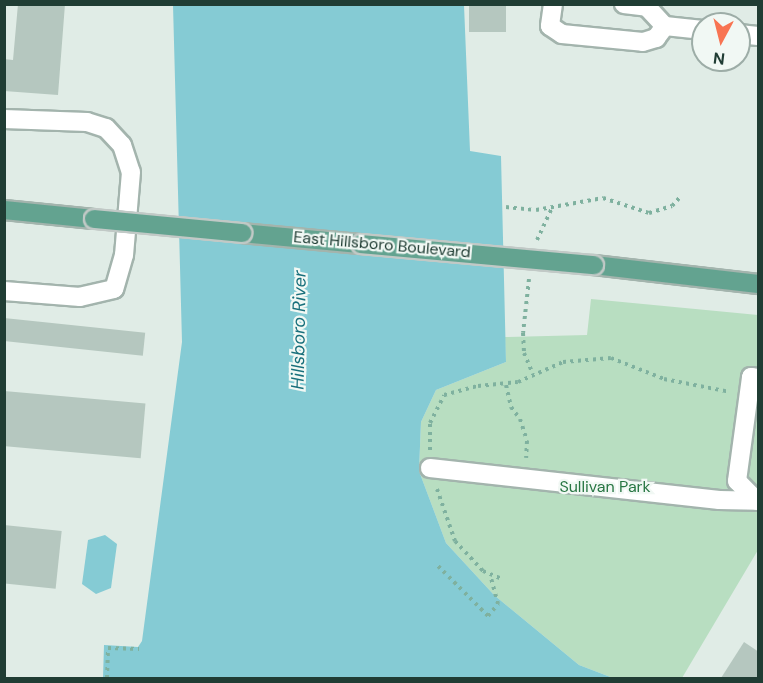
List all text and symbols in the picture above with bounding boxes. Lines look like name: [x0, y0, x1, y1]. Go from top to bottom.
north arrow: [691, 12, 751, 72]
text: N: [712, 47, 726, 70]
street label: East Hillsboro Boulevard: [293, 228, 471, 262]
water label: Hillsboro River: [287, 270, 311, 390]
park label: Sullivan Park: [559, 477, 651, 497]

